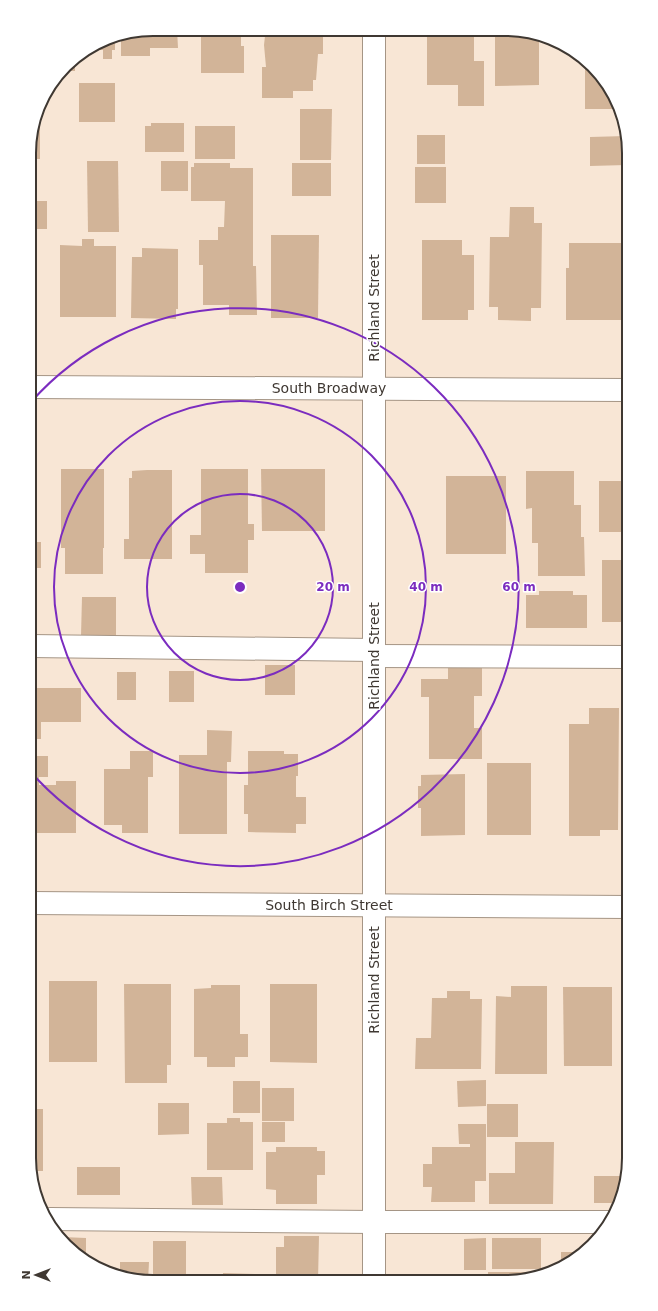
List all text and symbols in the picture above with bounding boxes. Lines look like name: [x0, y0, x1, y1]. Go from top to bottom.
street label: Richland Street: [366, 254, 382, 362]
street label: South Broadway: [272, 380, 386, 396]
centre of rings: [233, 580, 247, 594]
text: 20 m: [316, 580, 350, 594]
text: 40 m: [409, 580, 443, 594]
text: 60 m: [502, 580, 536, 594]
street label: Richland Street: [366, 602, 382, 710]
street label: South Birch Street: [265, 897, 393, 913]
street label: Richland Street: [366, 926, 382, 1034]
north arrow: [16, 1255, 56, 1295]
text: N: [20, 1270, 33, 1280]

